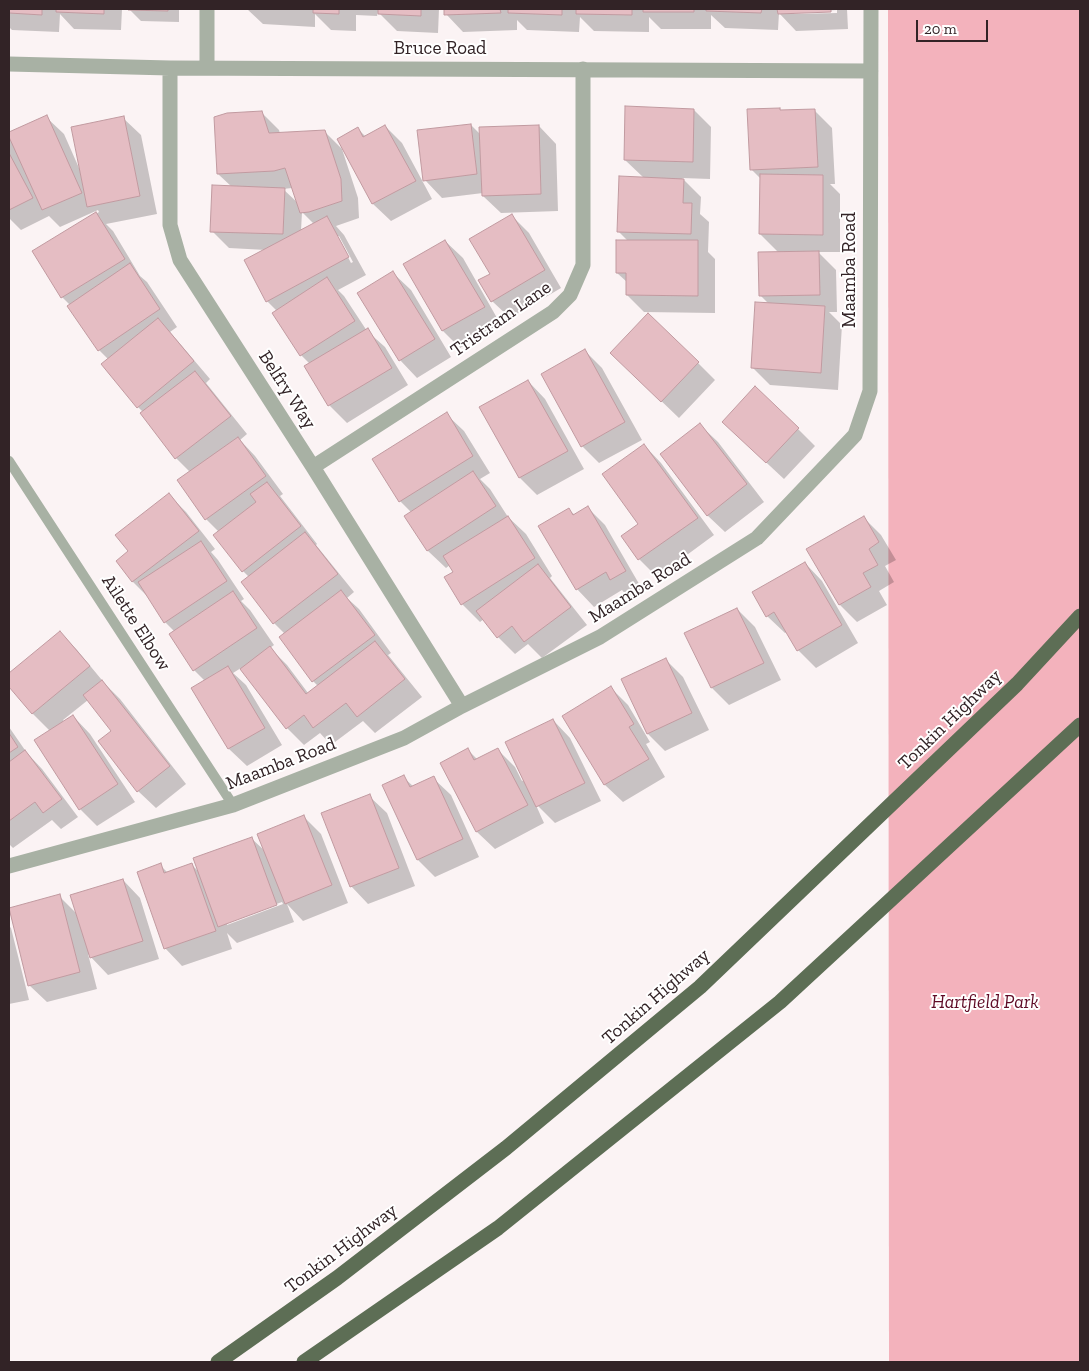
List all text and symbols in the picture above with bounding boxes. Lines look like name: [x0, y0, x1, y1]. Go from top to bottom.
scale bar: [919, 10, 992, 42]
text: 20 m: [924, 20, 957, 38]
street label: Bruce Road: [394, 38, 486, 60]
street label: Maamba Road: [839, 212, 861, 328]
street label: Tristram Lane: [446, 276, 556, 362]
street label: Belfry Way: [253, 347, 321, 433]
street label: Maamba Road: [585, 548, 695, 628]
street label: Ailette Elbow: [97, 571, 175, 675]
street label: Tonkin Highway: [894, 665, 1006, 775]
street label: Maamba Road: [223, 733, 339, 795]
street label: Tonkin Highway: [598, 944, 714, 1050]
park label: Hartfield Park: [931, 992, 1039, 1014]
street label: Tonkin Highway: [280, 1199, 402, 1299]

